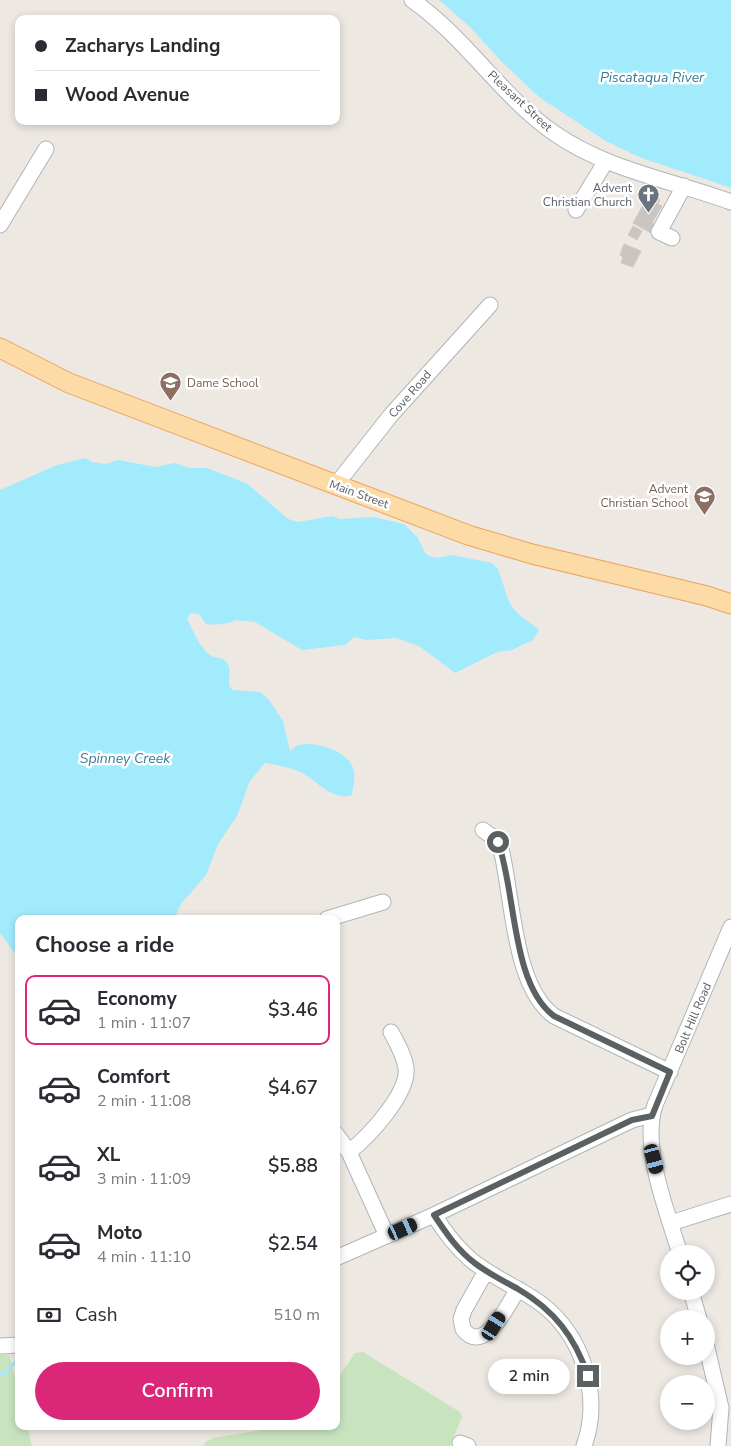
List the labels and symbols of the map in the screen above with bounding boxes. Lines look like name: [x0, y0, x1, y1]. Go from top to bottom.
street label: Pleasant Street: [484, 67, 556, 136]
water label: Piscataqua River: [600, 68, 705, 87]
place label: Advent Christian Church: [543, 180, 633, 210]
church icon: Advent Christian Church: [636, 183, 660, 214]
street label: Cove Road: [385, 367, 435, 421]
school or university icon: Dame School: [159, 371, 183, 402]
place label: Dame School: [187, 375, 259, 391]
street label: Main Street: [327, 476, 392, 512]
place label: Advent Christian School: [600, 481, 689, 511]
school or university icon: Advent Christian School: [692, 484, 716, 515]
water label: Spinney Creek: [80, 749, 171, 768]
route start: [487, 831, 509, 853]
street label: Bolt Hill Road: [671, 980, 715, 1056]
car: [642, 1143, 665, 1175]
car: [386, 1216, 419, 1242]
car: [479, 1309, 508, 1343]
callout: 2 min: [488, 1358, 570, 1394]
route end: [577, 1365, 599, 1387]

